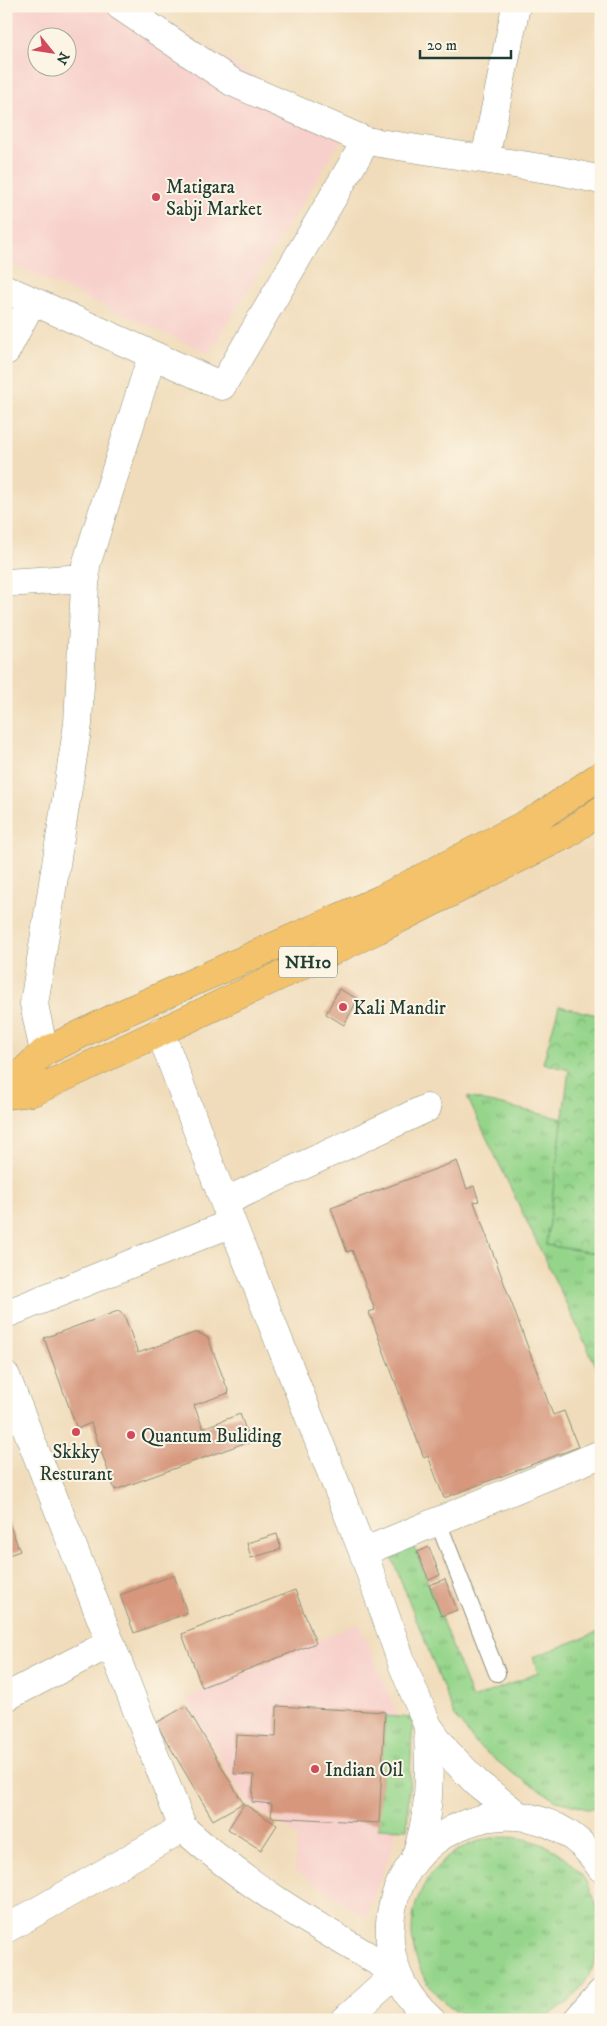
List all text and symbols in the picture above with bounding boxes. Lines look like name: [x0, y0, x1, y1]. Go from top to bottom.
north arrow: [28, 28, 78, 78]
scale bar: [420, 28, 511, 60]
text: 20 m: [427, 36, 457, 55]
text: N: [51, 49, 73, 68]
place label: Matigara Sabji Market: [166, 176, 262, 221]
marker: Matigara Sabji Market: [150, 191, 162, 203]
road number: NH10: [279, 946, 337, 978]
place label: Kali Mandir: [353, 997, 446, 1020]
marker: Kali Mandir: [337, 1001, 349, 1013]
place label: Quantum Buliding: [141, 1425, 282, 1448]
marker: Skkky Resturant: [70, 1426, 82, 1438]
marker: Quantum Buliding: [125, 1429, 137, 1441]
place label: Skkky Resturant: [39, 1441, 113, 1486]
place label: Indian Oil: [325, 1759, 404, 1782]
marker: Indian Oil: [309, 1763, 321, 1775]

